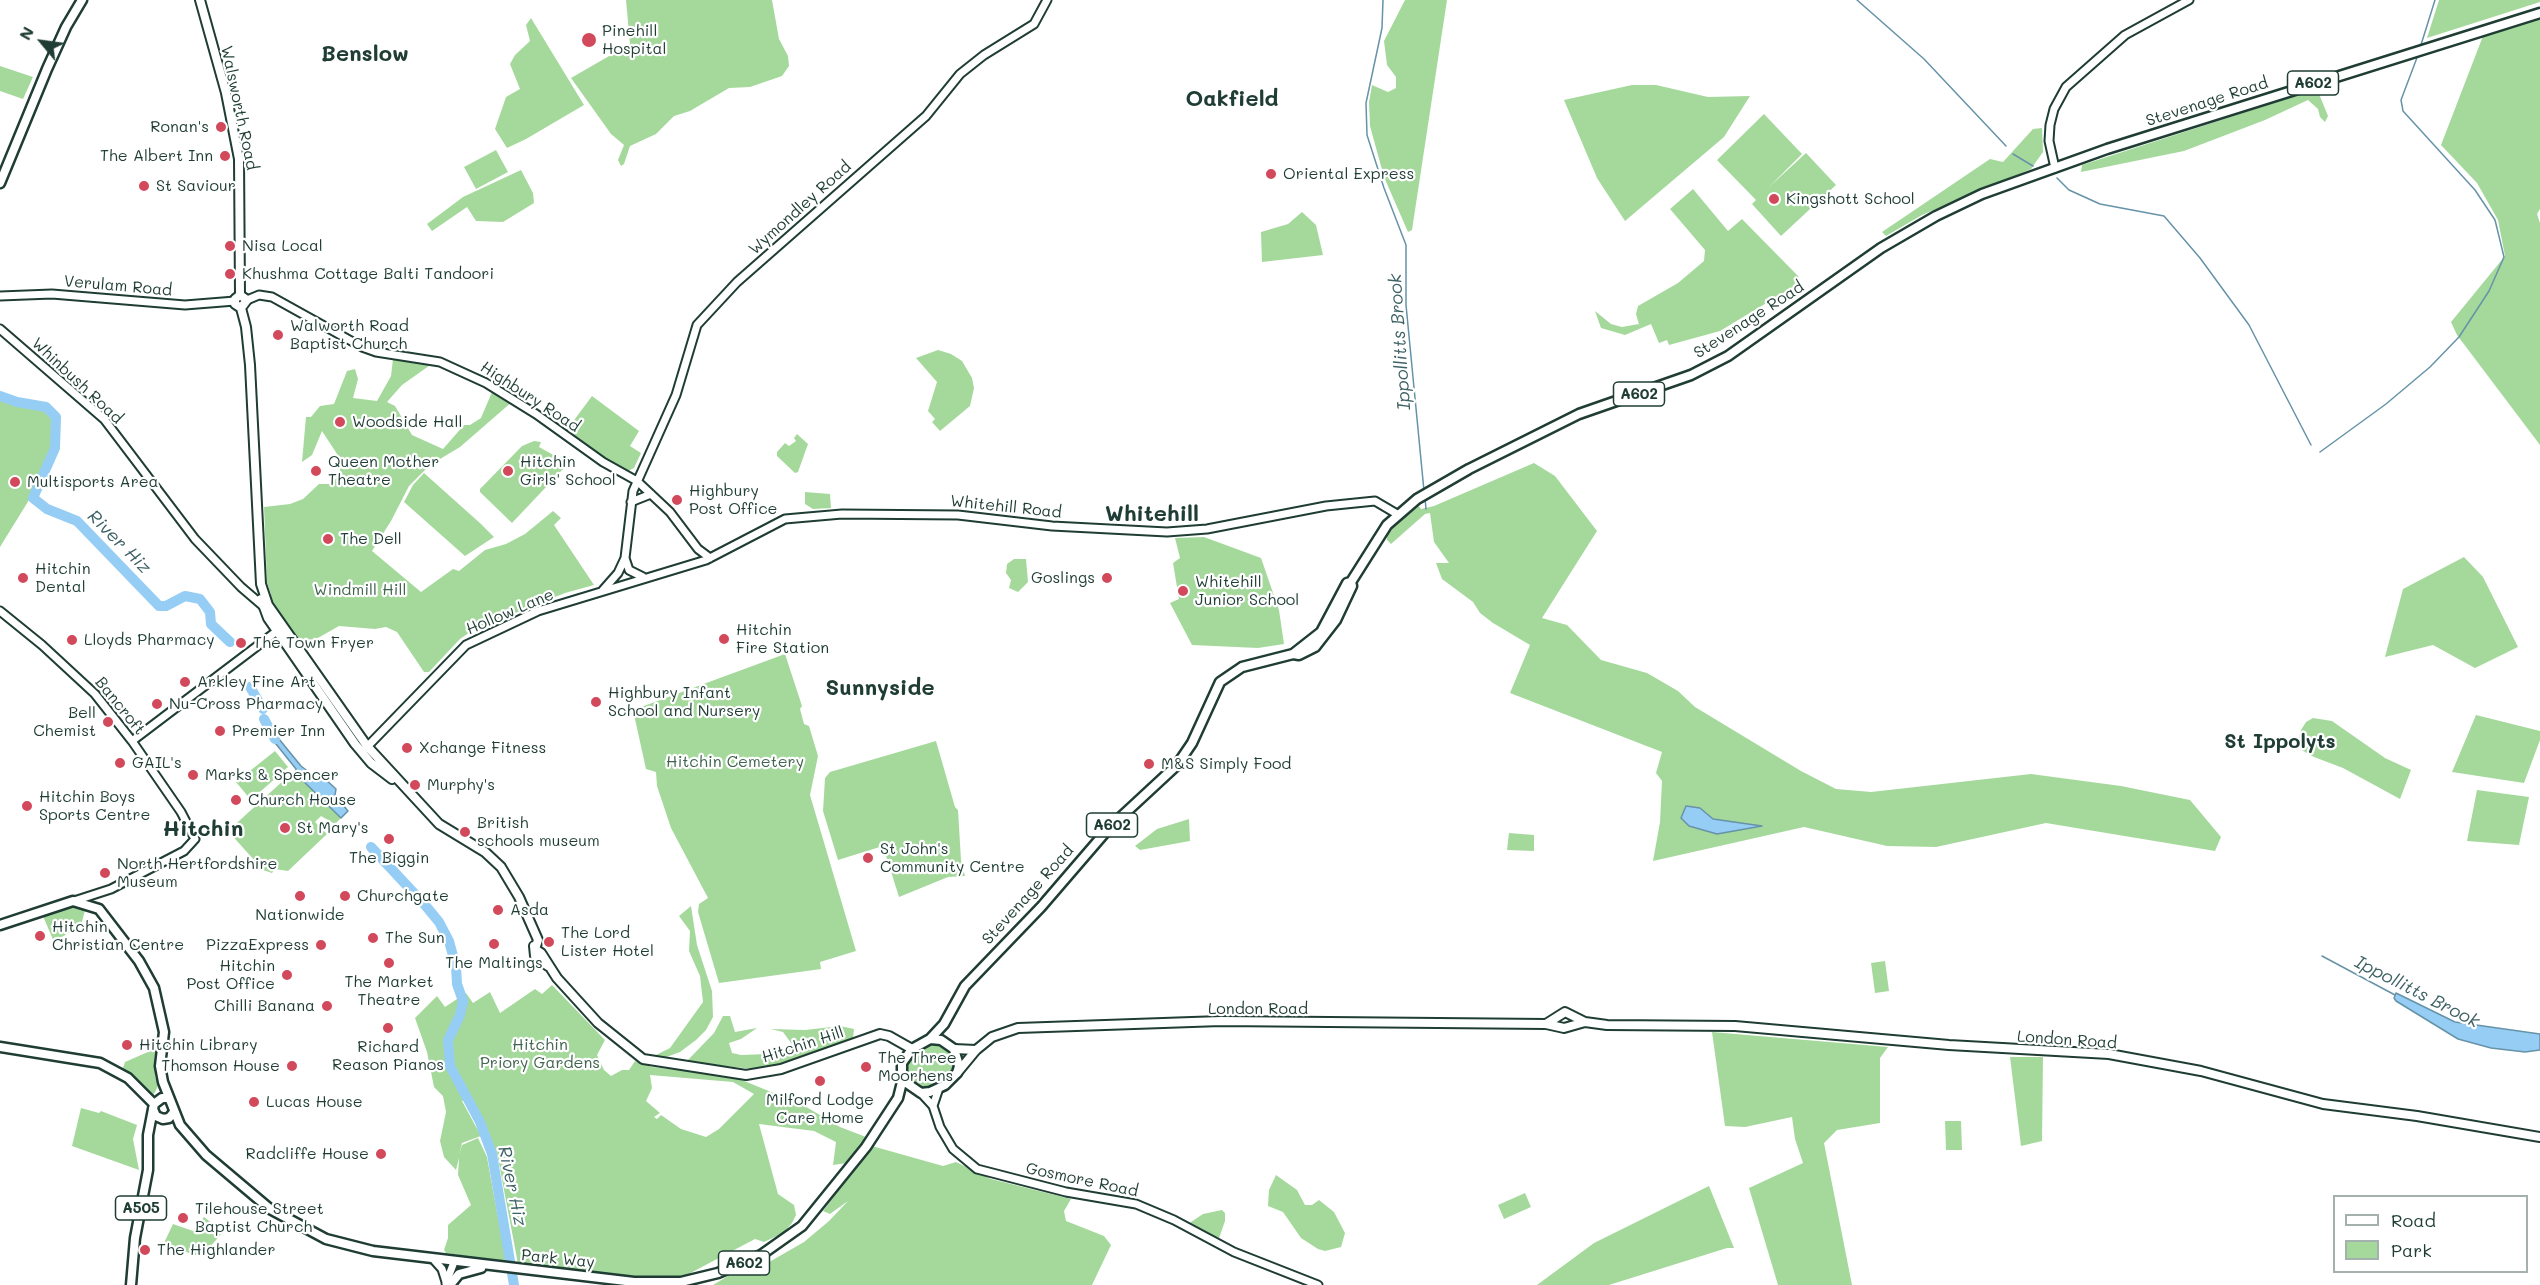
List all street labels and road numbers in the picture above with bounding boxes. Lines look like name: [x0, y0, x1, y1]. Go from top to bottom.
street label: Walsworth Road: [216, 44, 262, 172]
road number: A602: [2288, 71, 2338, 95]
street label: Stevenage Road: [2143, 73, 2271, 131]
street label: Wymondley Road: [745, 157, 855, 259]
street label: Verulam Road: [63, 272, 173, 300]
street label: Stevenage Road: [1690, 277, 1808, 363]
street label: Whinbush Road: [27, 334, 127, 428]
street label: Highbury Road: [477, 358, 583, 436]
road number: A602: [1614, 382, 1664, 406]
street label: Whitehill Road: [949, 492, 1063, 522]
street label: Hollow Lane: [463, 585, 557, 639]
street label: Bancroft: [91, 673, 149, 739]
road number: A602: [1086, 813, 1138, 837]
street label: Stevenage Road: [978, 841, 1078, 949]
street label: London Road: [1208, 999, 1308, 1019]
street label: Hitchin Hill: [760, 1023, 846, 1067]
street label: London Road: [2016, 1027, 2118, 1053]
street label: Gosmore Road: [1024, 1159, 1140, 1201]
road number: A505: [116, 1196, 166, 1220]
street label: Park Way: [520, 1246, 596, 1272]
road number: A602: [718, 1251, 770, 1275]

